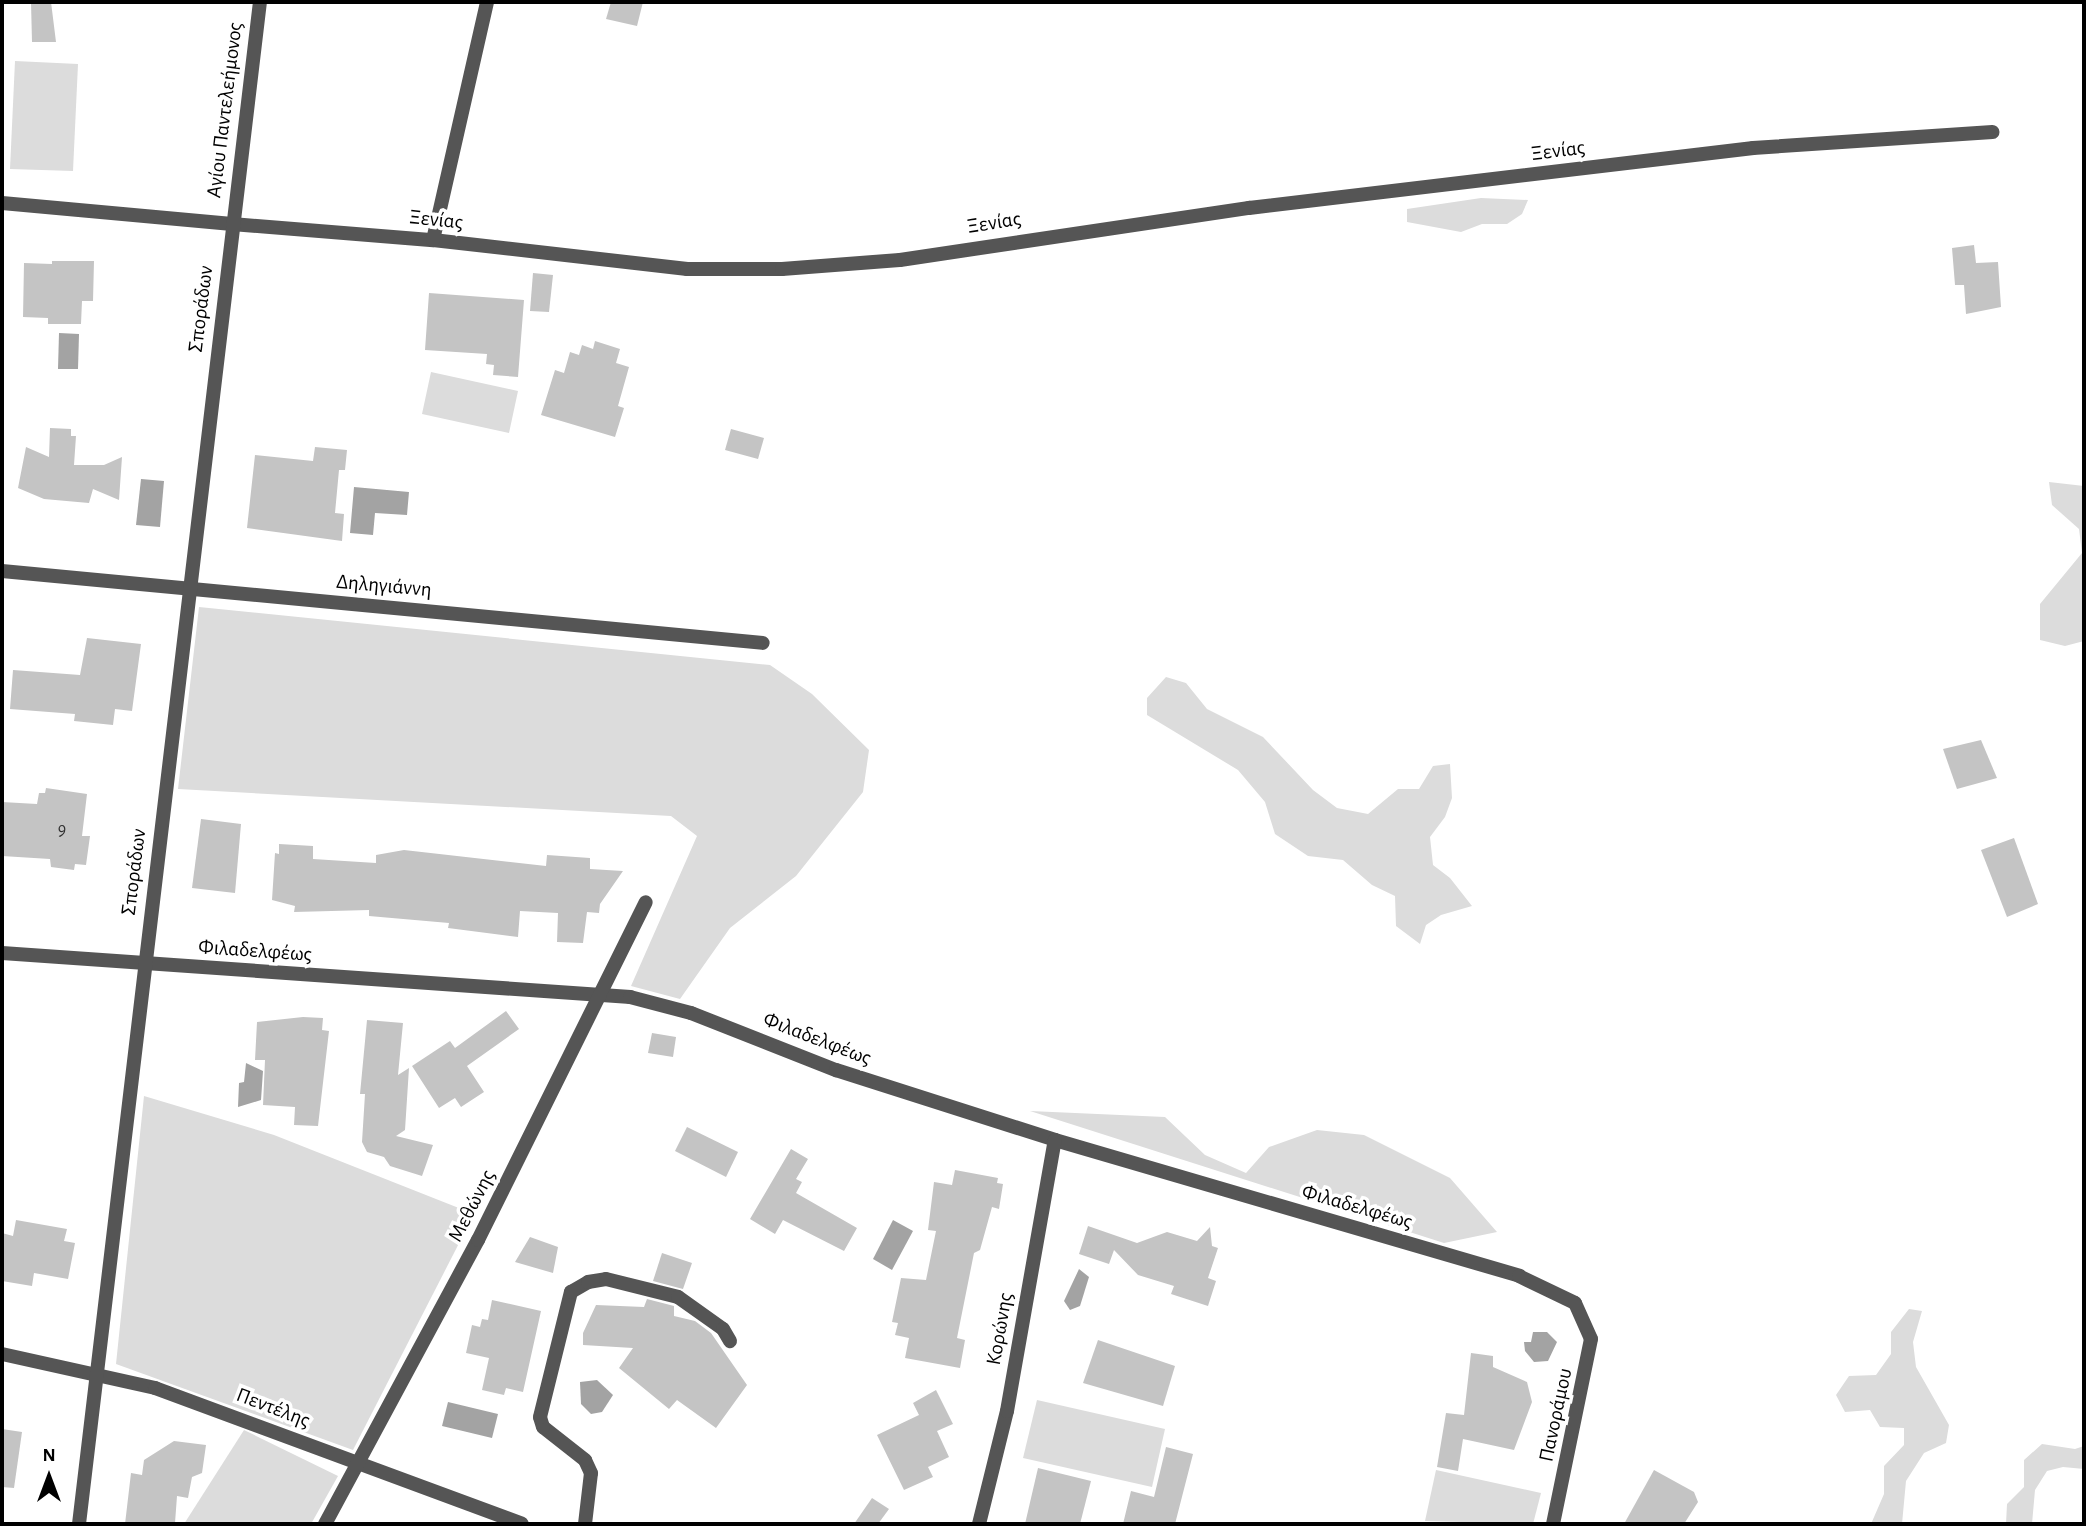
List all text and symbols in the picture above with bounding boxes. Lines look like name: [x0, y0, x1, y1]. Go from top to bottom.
street label: Αγίου Παντελεήμονος: [202, 21, 248, 199]
street label: Ξενίας: [1530, 135, 1586, 167]
street label: Ξενίας: [408, 205, 464, 235]
street label: Ξενίας: [965, 206, 1023, 240]
street label: Σποράδων: [183, 264, 219, 354]
street label: Δηληγιάννη: [335, 569, 433, 603]
house number: 9: [58, 819, 66, 841]
street label: Σποράδων: [116, 827, 152, 917]
street label: Φιλαδελφέως: [197, 934, 313, 968]
street label: Φιλαδελφέως: [759, 1007, 875, 1071]
street label: Μεθώνης: [443, 1166, 501, 1246]
street label: Φιλαδελφέως: [1299, 1179, 1415, 1235]
street label: Κορώνης: [981, 1291, 1019, 1367]
street label: Πανοράμου: [1534, 1366, 1578, 1464]
street label: Πεντέλης: [233, 1382, 313, 1434]
north arrow: [14, 1442, 84, 1512]
text: N: [42, 1446, 56, 1465]

